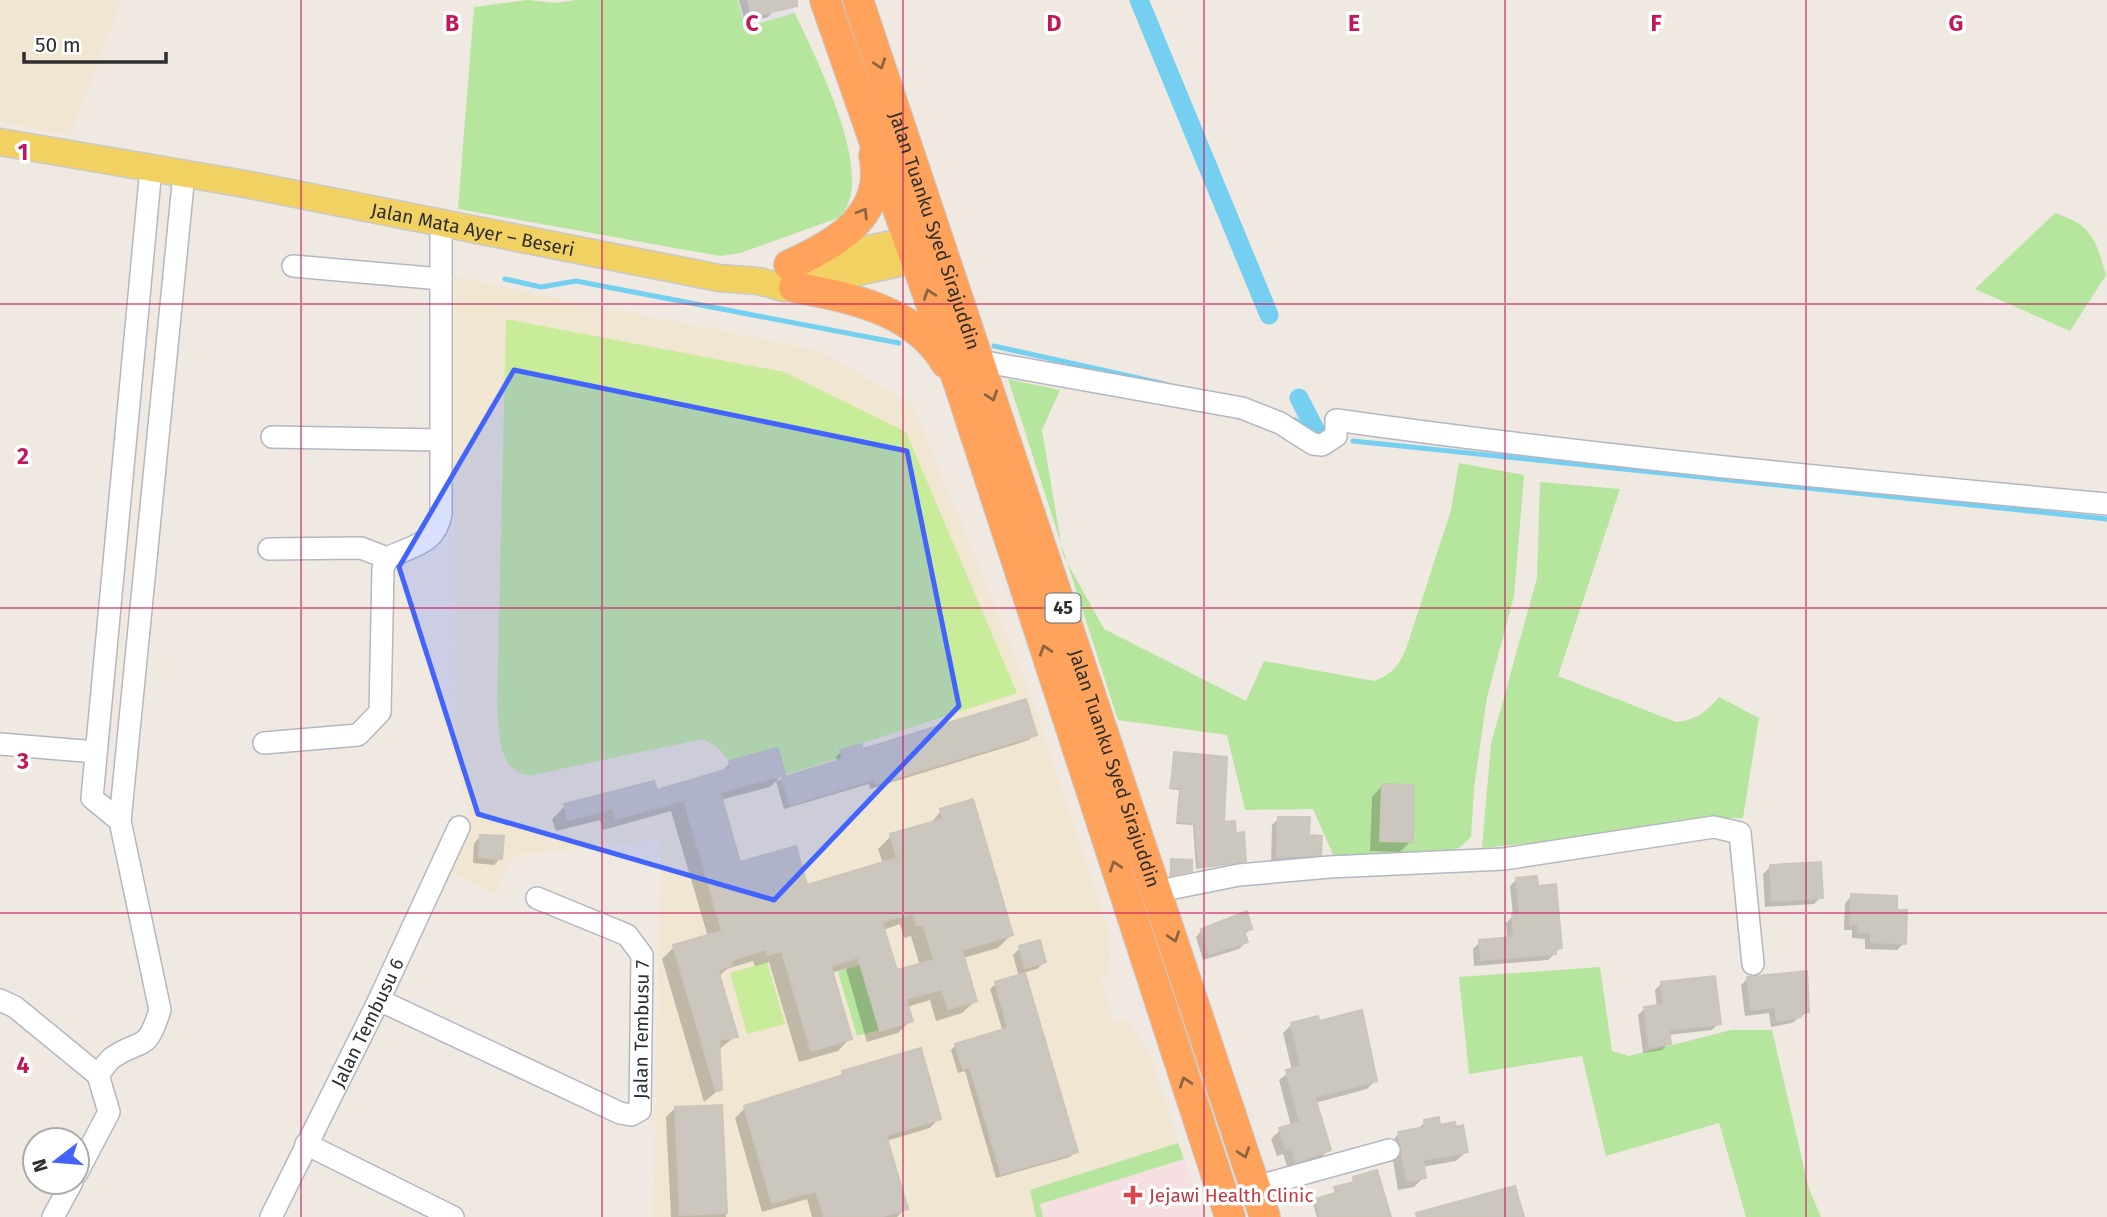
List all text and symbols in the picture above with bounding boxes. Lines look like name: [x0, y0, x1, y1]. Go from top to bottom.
text: B: [445, 9, 459, 37]
text: C: [745, 9, 759, 37]
text: D: [1047, 9, 1062, 37]
text: E: [1348, 9, 1360, 37]
text: F: [1650, 9, 1662, 37]
text: G: [1949, 9, 1963, 37]
scale bar: [24, 21, 166, 65]
text: 50 m: [35, 32, 81, 58]
one-way arrow: [872, 58, 886, 70]
street label: Jalan Tuanku Syed Sirajuddin: [885, 108, 986, 353]
text: 1: [18, 138, 28, 166]
street label: Jalan Mata Ayer – Beseri: [369, 198, 577, 261]
one-way arrow: [855, 208, 868, 221]
one-way arrow: [923, 288, 937, 300]
one-way arrow: [984, 389, 998, 402]
text: 2: [17, 442, 29, 470]
road number: 45: [1046, 594, 1080, 622]
one-way arrow: [1038, 644, 1053, 656]
street label: Jalan Tuanku Syed Sirajuddin: [1064, 646, 1165, 890]
text: 3: [16, 747, 29, 775]
one-way arrow: [1109, 860, 1123, 873]
one-way arrow: [1166, 930, 1180, 943]
street label: Jalan Tembusu 6: [326, 954, 408, 1091]
street label: Jalan Tembusu 7: [629, 960, 653, 1099]
text: 4: [17, 1051, 30, 1079]
one-way arrow: [1179, 1077, 1194, 1089]
north arrow: [21, 1126, 91, 1196]
one-way arrow: [1236, 1147, 1250, 1159]
text: N: [27, 1156, 53, 1175]
place label: Jejawi Health Clinic: [1149, 1184, 1314, 1207]
marker: Jejawi Health Clinic: [1123, 1185, 1143, 1205]

